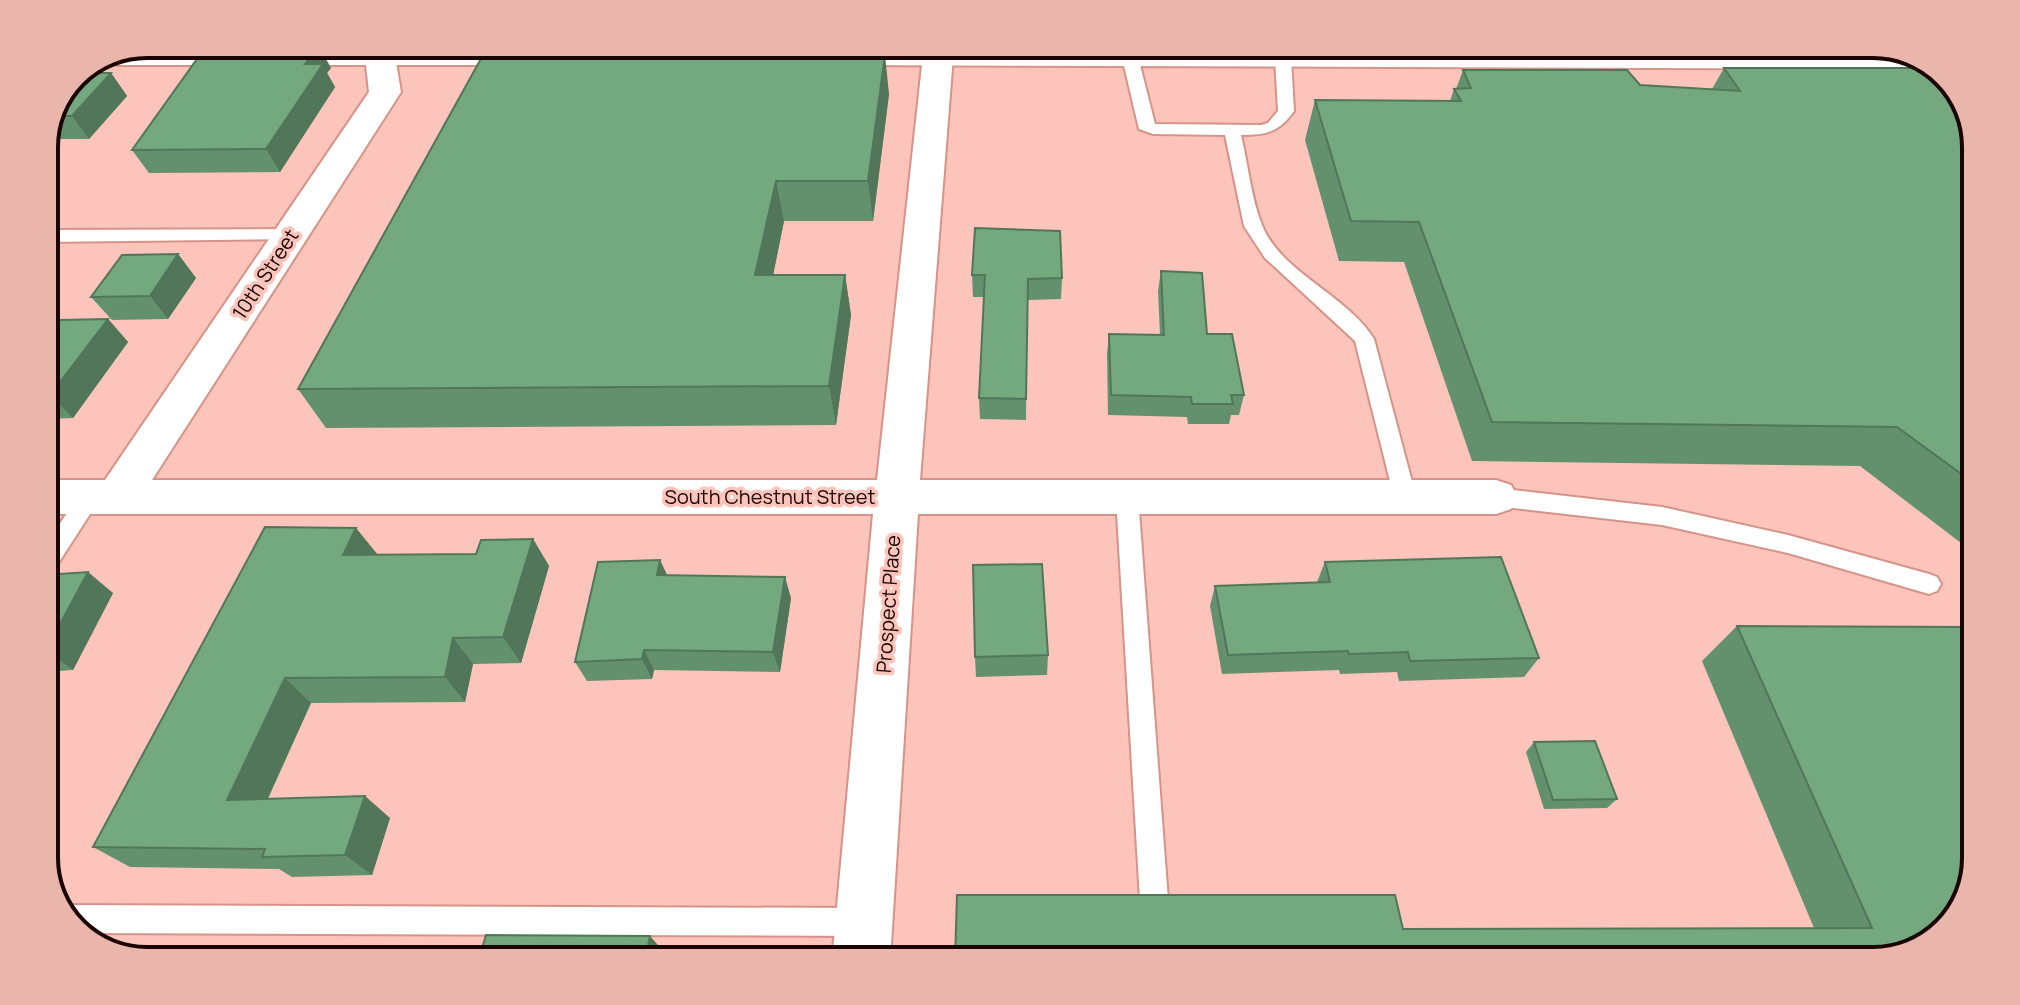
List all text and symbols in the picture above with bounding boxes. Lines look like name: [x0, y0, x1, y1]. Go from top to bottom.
street label: 10th Street: [226, 224, 304, 324]
street label: South Chestnut Street: [665, 483, 875, 510]
street label: Prospect Place: [870, 534, 906, 674]

